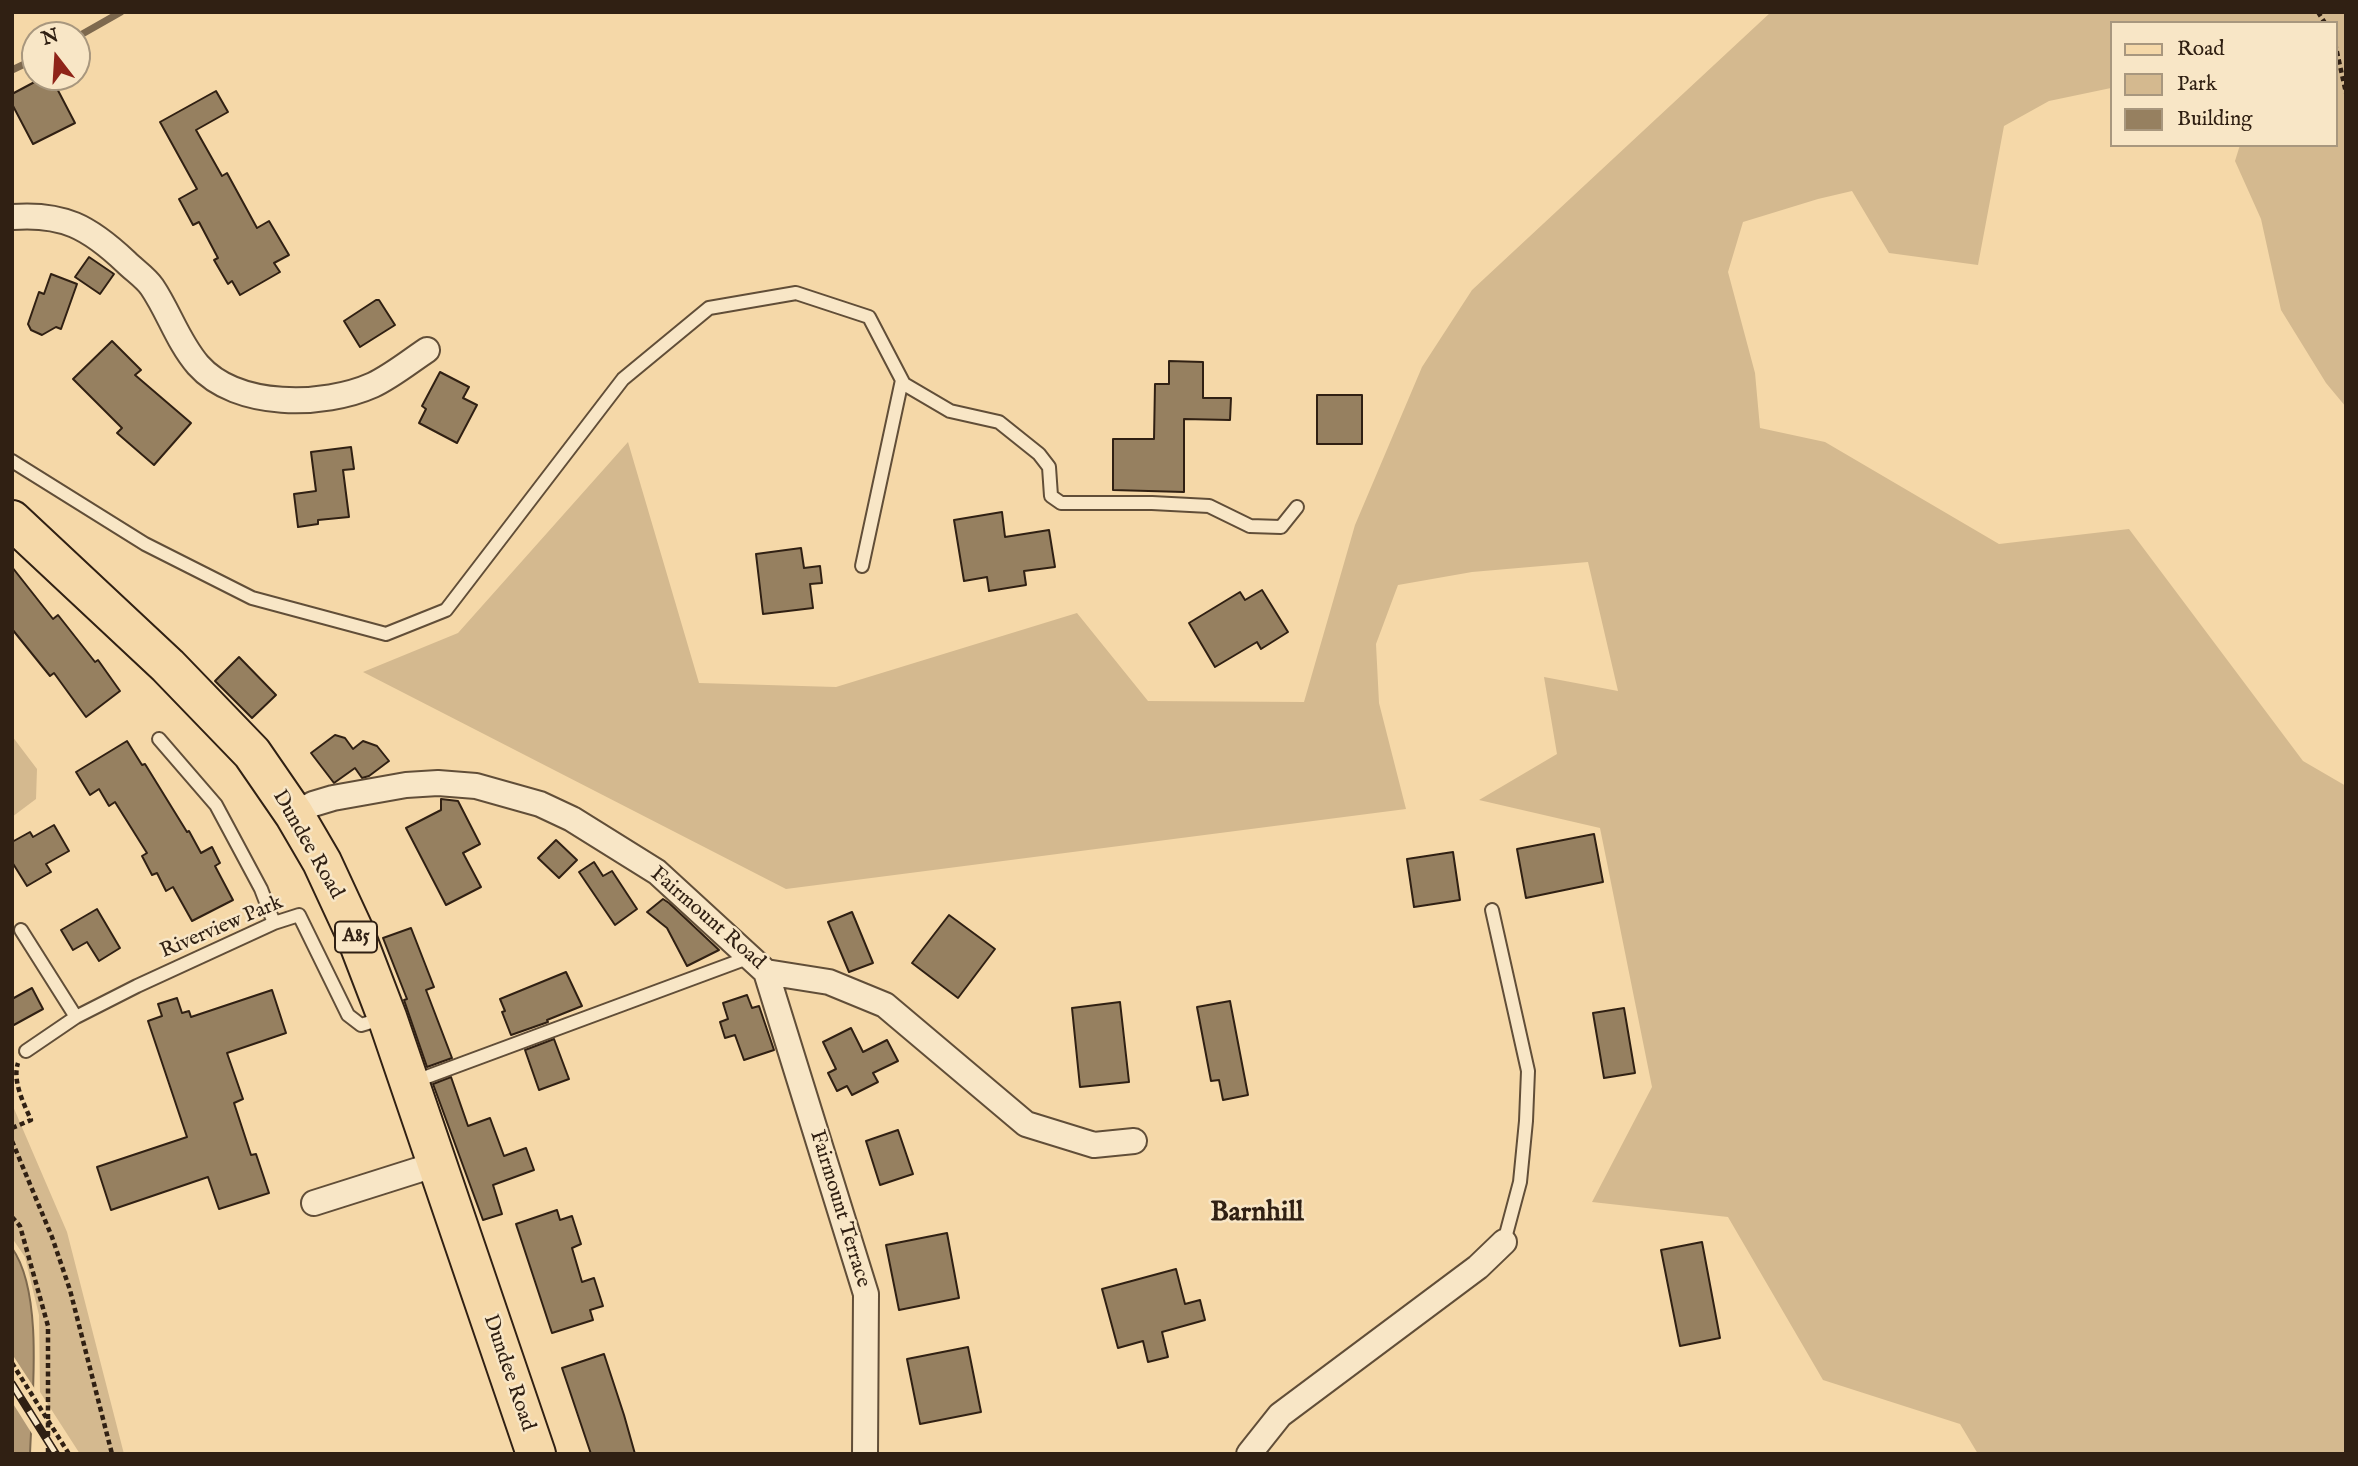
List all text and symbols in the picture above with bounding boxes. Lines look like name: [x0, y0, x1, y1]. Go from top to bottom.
north arrow: [21, 21, 91, 91]
legend: [2110, 21, 2337, 147]
text: N: [39, 24, 62, 52]
text: Road: [2177, 36, 2224, 63]
text: Park: [2177, 71, 2217, 98]
text: Building: [2177, 106, 2252, 133]
street label: Dundee Road: [266, 786, 348, 904]
street label: Fairmount Road: [644, 862, 770, 976]
street label: Riverview Park: [157, 891, 287, 965]
road number: A85: [335, 922, 377, 953]
street label: Fairmount Terrace: [803, 1127, 875, 1291]
district label: Barnhill: [1210, 1197, 1304, 1231]
street label: Dundee Road: [476, 1311, 540, 1435]

